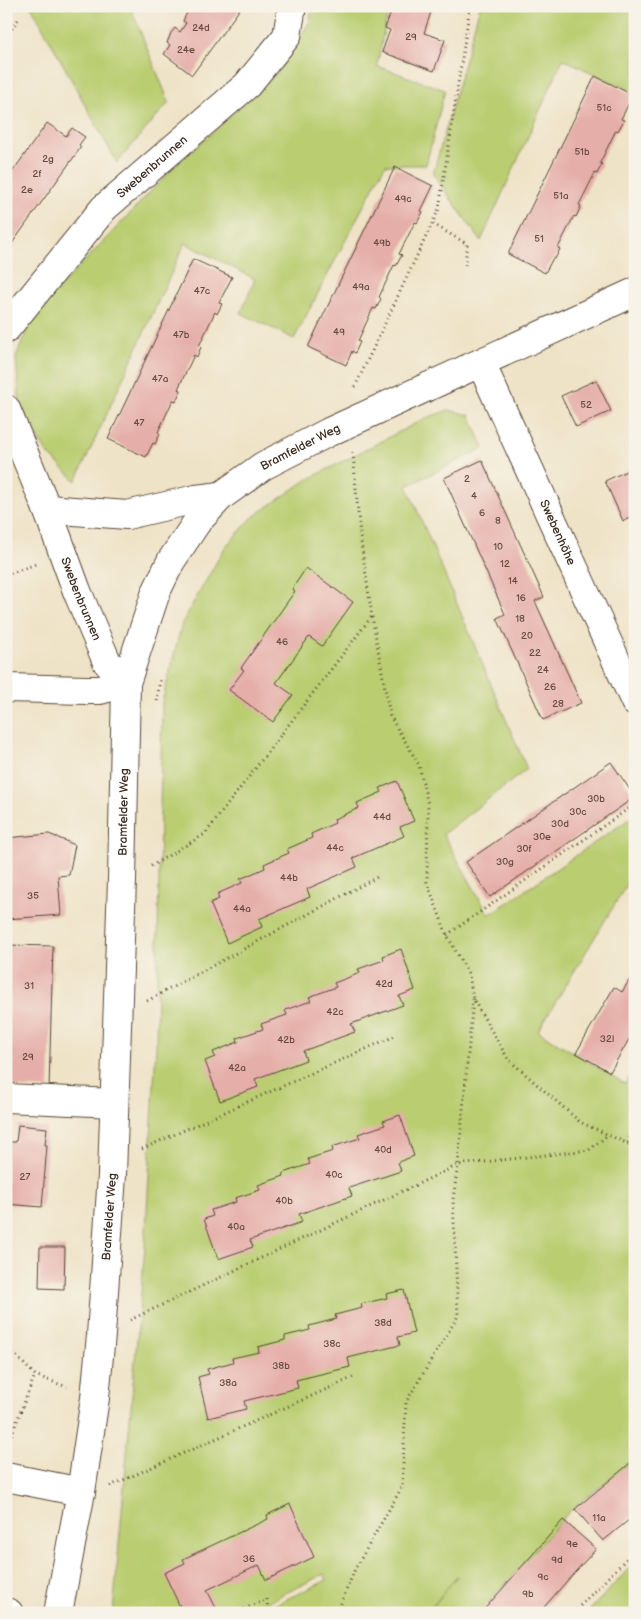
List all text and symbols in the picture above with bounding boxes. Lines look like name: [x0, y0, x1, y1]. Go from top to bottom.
house number: 24d: [192, 22, 210, 34]
house number: 29: [405, 31, 417, 43]
house number: 24e: [177, 44, 195, 56]
house number: 51c: [597, 102, 611, 114]
street label: Swebenbrunnen: [114, 132, 191, 202]
house number: 51b: [574, 146, 590, 158]
house number: 2g: [42, 153, 54, 165]
house number: 2f: [33, 168, 42, 180]
house number: 2e: [21, 184, 33, 196]
house number: 51a: [553, 190, 569, 202]
house number: 49c: [394, 193, 412, 205]
house number: 51: [534, 233, 544, 245]
house number: 49b: [373, 237, 391, 249]
house number: 49a: [352, 281, 370, 293]
house number: 47c: [194, 285, 210, 297]
house number: 49: [333, 326, 345, 338]
house number: 47b: [173, 329, 190, 341]
house number: 47a: [152, 373, 169, 385]
house number: 52: [580, 399, 592, 411]
house number: 47: [133, 417, 145, 429]
street label: Bramfelder Weg: [258, 421, 343, 474]
house number: 2: [464, 473, 470, 485]
house number: 4: [471, 490, 477, 502]
street label: Swebenhöhe: [536, 497, 579, 568]
house number: 6: [479, 507, 485, 519]
house number: 8: [495, 515, 501, 527]
house number: 10: [493, 541, 503, 553]
street label: Swebenbrunnen: [57, 555, 104, 643]
house number: 12: [500, 558, 510, 570]
house number: 14: [508, 575, 518, 587]
house number: 16: [516, 592, 526, 604]
house number: 18: [515, 613, 525, 625]
house number: 20: [521, 630, 533, 642]
house number: 46: [276, 636, 288, 648]
house number: 22: [529, 647, 541, 659]
house number: 24: [537, 664, 549, 676]
house number: 26: [544, 681, 556, 693]
house number: 28: [552, 698, 564, 710]
street label: Bramfelder Weg: [115, 768, 132, 856]
house number: 30b: [587, 793, 605, 805]
house number: 30c: [569, 806, 587, 818]
house number: 44d: [373, 811, 391, 823]
house number: 30d: [551, 818, 569, 830]
house number: 30e: [533, 831, 551, 843]
house number: 44c: [326, 842, 344, 854]
house number: 30f: [516, 843, 532, 855]
house number: 30g: [496, 856, 514, 868]
house number: 44b: [280, 872, 298, 884]
house number: 35: [27, 890, 39, 902]
house number: 44a: [233, 903, 251, 915]
house number: 42d: [375, 978, 393, 990]
house number: 31: [24, 980, 34, 992]
house number: 42c: [326, 1006, 344, 1018]
house number: 32l: [600, 1033, 614, 1045]
house number: 42b: [277, 1034, 295, 1046]
house number: 29: [22, 1051, 34, 1063]
house number: 42a: [228, 1062, 246, 1074]
house number: 40d: [374, 1144, 392, 1156]
house number: 40c: [325, 1169, 343, 1181]
house number: 27: [20, 1171, 30, 1183]
street label: Bramfelder Weg: [99, 1173, 120, 1261]
house number: 40b: [275, 1195, 293, 1207]
house number: 40a: [227, 1221, 245, 1233]
house number: 38d: [374, 1317, 392, 1329]
house number: 38c: [323, 1338, 341, 1350]
house number: 38b: [272, 1360, 290, 1372]
house number: 38a: [219, 1377, 237, 1389]
house number: 11a: [592, 1512, 606, 1524]
house number: 9e: [566, 1538, 578, 1550]
house number: 36: [243, 1553, 255, 1565]
house number: 9d: [551, 1554, 563, 1566]
house number: 9c: [537, 1571, 549, 1583]
house number: 9b: [522, 1588, 534, 1600]

